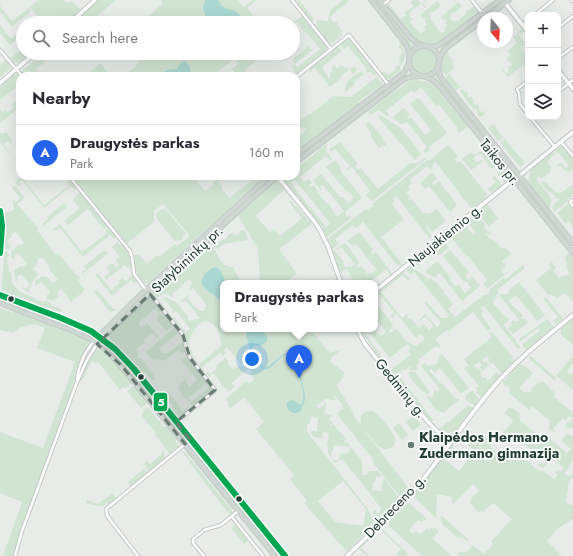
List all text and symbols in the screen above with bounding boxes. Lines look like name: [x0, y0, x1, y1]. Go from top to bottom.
north arrow: [477, 12, 513, 48]
map controls: [525, 12, 561, 120]
button: +: [525, 12, 561, 48]
search box: [16, 16, 300, 60]
icon: search: [30, 27, 52, 49]
text: Search here: [62, 27, 138, 49]
button: −: [525, 48, 561, 84]
button: layers: [525, 84, 561, 120]
text: Nearby: [32, 86, 90, 110]
text: Draugystės parkas: [70, 132, 199, 154]
street label: Taikos pr.: [475, 134, 525, 190]
text: A: [40, 143, 50, 162]
text: 160 m: [249, 143, 284, 162]
text: Park: [70, 154, 93, 173]
street label: Naujakiemio g.: [403, 199, 487, 271]
street label: Statybininkų pr.: [147, 221, 227, 297]
popup: [220, 280, 378, 332]
text: Draugystės parkas: [234, 286, 364, 308]
unlabelled marker: [6, 294, 16, 304]
text: Park: [234, 308, 257, 327]
pin: A: [286, 345, 312, 378]
your location: [242, 349, 262, 369]
street label: Gedminų g.: [371, 354, 431, 422]
unlabelled marker: [136, 372, 146, 382]
line badge: 5: [153, 392, 168, 412]
text: 5: [157, 394, 165, 410]
place label: Klaipėdos Hermano Zudermano gimnazija: [419, 427, 559, 463]
marker: Klaipėdos Hermano Zudermano gimnazija: [406, 440, 416, 450]
street label: Debreceno g.: [359, 470, 431, 542]
unlabelled marker: [234, 494, 244, 504]

